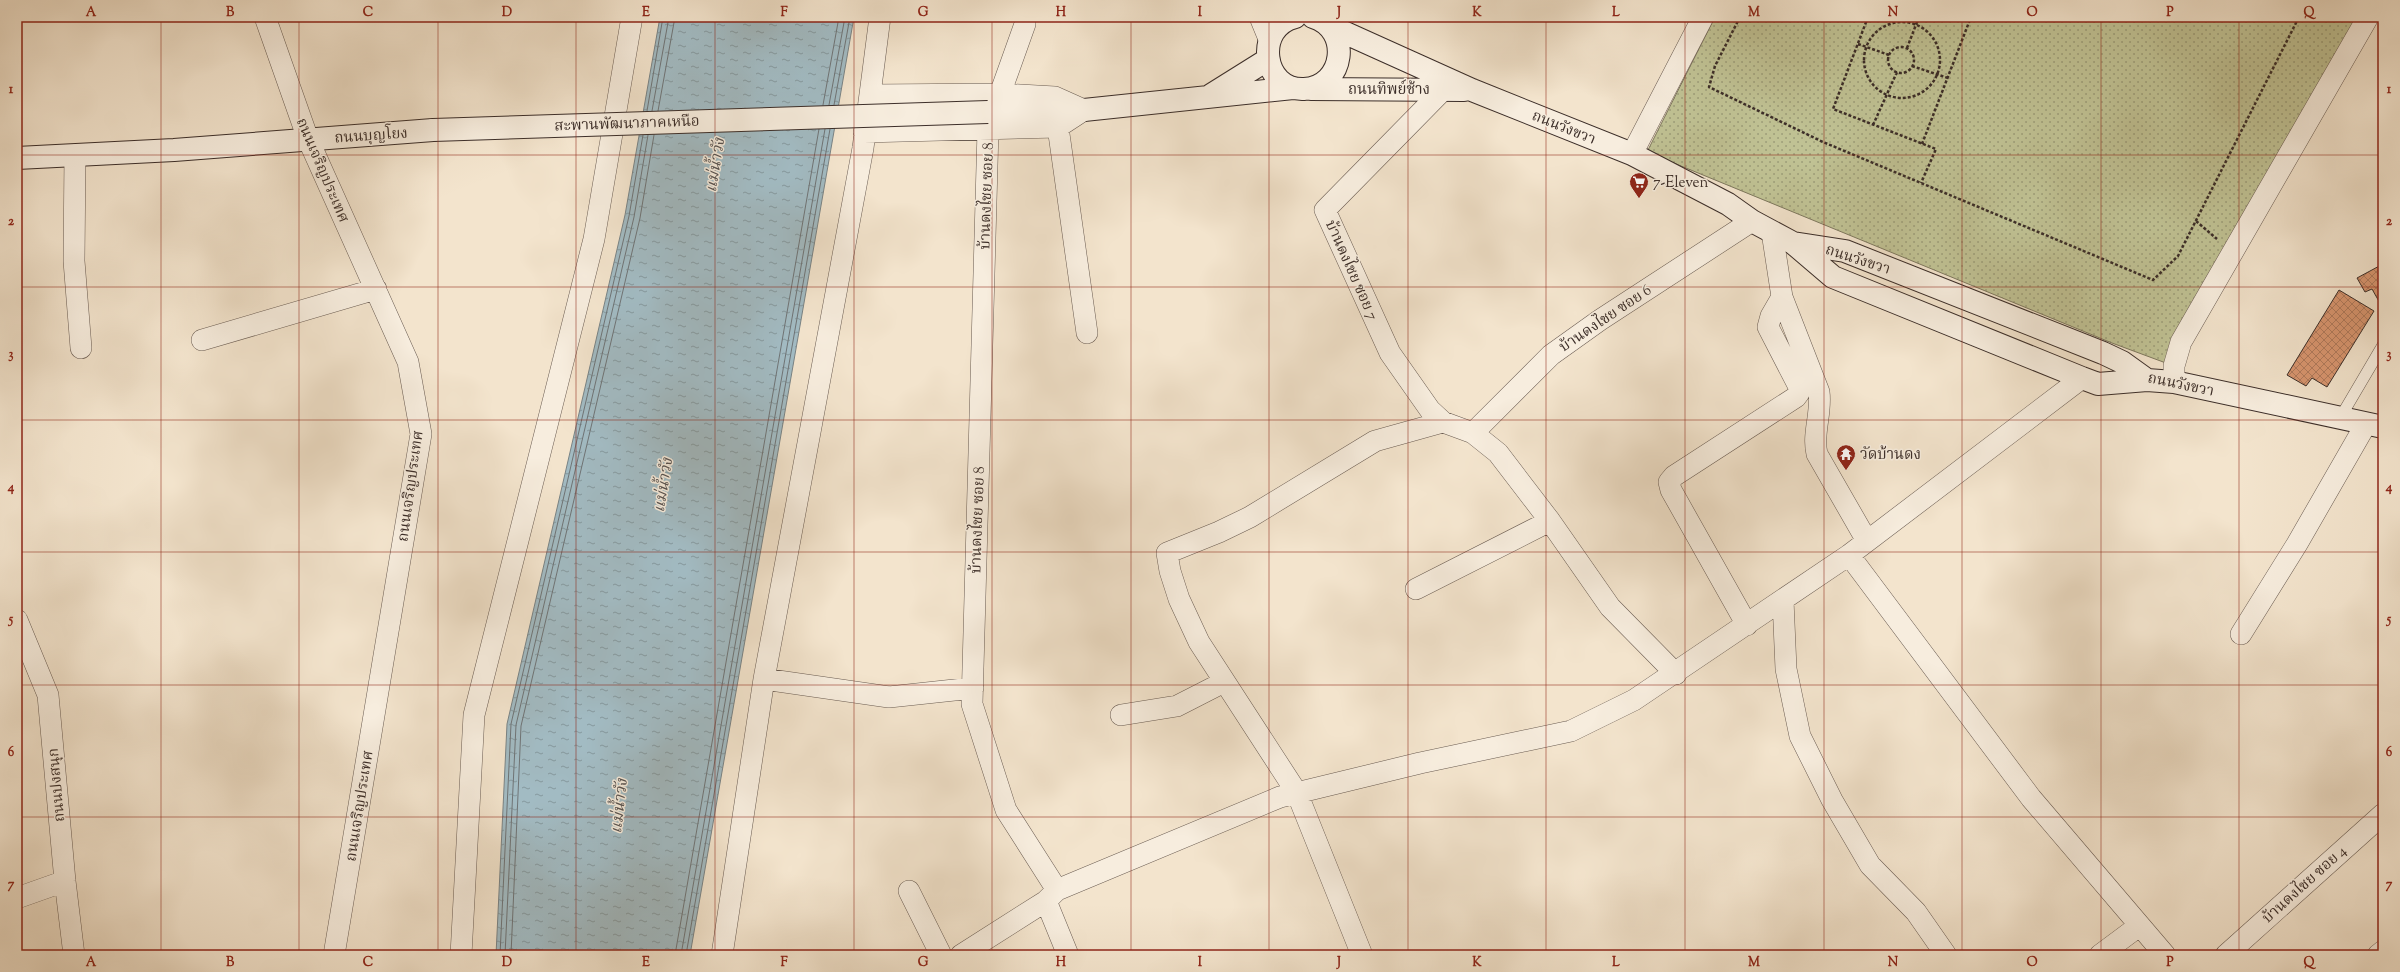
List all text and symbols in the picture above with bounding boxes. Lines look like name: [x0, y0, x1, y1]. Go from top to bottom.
text: A: [86, 4, 97, 22]
text: B: [226, 4, 235, 22]
text: C: [363, 4, 373, 22]
text: D: [502, 4, 512, 22]
text: E: [642, 4, 650, 22]
text: F: [780, 4, 788, 22]
text: G: [918, 4, 929, 22]
text: H: [1056, 4, 1067, 22]
text: I: [1198, 4, 1203, 22]
text: J: [1336, 4, 1341, 22]
text: K: [1472, 4, 1482, 22]
text: L: [1612, 4, 1620, 22]
text: M: [1748, 4, 1760, 22]
text: N: [1888, 4, 1899, 22]
text: O: [2026, 4, 2038, 22]
text: P: [2166, 4, 2174, 22]
text: Q: [2304, 4, 2317, 22]
street label: ถนนทิพย์ช้าง: [1348, 79, 1430, 101]
text: 1: [9, 81, 14, 99]
text: 1: [2387, 81, 2392, 99]
street label: ถนนวังขวา: [1528, 106, 1599, 151]
street label: สะพานพัฒนาภาคเหนือ: [554, 111, 700, 138]
street label: ถนนเจริญประเทศ: [290, 115, 353, 226]
street label: ถนนบุญโยง: [334, 121, 409, 150]
water label: แม่น้ำวัง: [699, 135, 732, 194]
street label: บ้านดงไชย ซอย 8: [973, 142, 1000, 250]
supermarket icon: 7-Eleven: [1628, 171, 1650, 199]
place label: 7-Eleven: [1653, 173, 1709, 194]
text: 2: [8, 213, 15, 231]
text: 2: [2386, 213, 2393, 231]
street label: บ้านดงไชย ซอย 7: [1319, 217, 1384, 324]
street label: ถนนวังขวา: [1822, 240, 1893, 281]
street label: บ้านดงไชย ซอย 6: [1554, 279, 1656, 358]
text: 3: [8, 346, 14, 364]
text: 3: [2386, 346, 2392, 364]
street label: ถนนวังขวา: [2146, 368, 2216, 403]
street label: ถนนเจริญประเทศ: [393, 429, 430, 543]
temple icon: วัดบ้านดง: [1835, 443, 1857, 471]
place label: วัดบ้านดง: [1860, 445, 1921, 466]
water label: แม่น้ำวัง: [647, 455, 680, 514]
street label: บ้านดงไชย ซอย 8: [964, 466, 991, 574]
text: 4: [7, 479, 15, 497]
text: 4: [2385, 479, 2393, 497]
text: 5: [8, 611, 14, 629]
text: 5: [2386, 611, 2392, 629]
text: 6: [8, 744, 15, 762]
text: 6: [2386, 744, 2393, 762]
street label: ถนนปงสนุก: [44, 747, 71, 823]
street label: ถนนเจริญประเทศ: [341, 749, 380, 863]
water label: แม่น้ำวัง: [604, 777, 635, 835]
street label: บ้านดงไชย ซอย 4: [2257, 840, 2352, 929]
text: 7: [8, 876, 15, 894]
text: 7: [2386, 876, 2393, 894]
text: A: [86, 954, 97, 972]
text: B: [226, 954, 235, 972]
text: C: [363, 954, 373, 972]
text: D: [502, 954, 512, 972]
text: E: [642, 954, 650, 972]
text: F: [780, 954, 788, 972]
text: G: [918, 954, 929, 972]
text: H: [1056, 954, 1067, 972]
text: I: [1198, 954, 1203, 972]
text: J: [1336, 954, 1341, 972]
text: K: [1472, 954, 1482, 972]
text: L: [1612, 954, 1620, 972]
text: M: [1748, 954, 1760, 972]
text: N: [1888, 954, 1899, 972]
text: O: [2026, 954, 2038, 972]
text: P: [2166, 954, 2174, 972]
text: Q: [2304, 954, 2317, 972]

